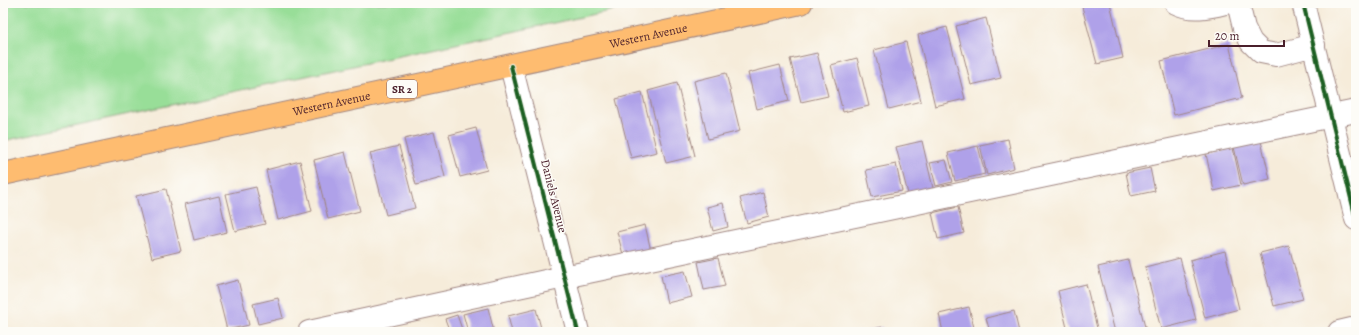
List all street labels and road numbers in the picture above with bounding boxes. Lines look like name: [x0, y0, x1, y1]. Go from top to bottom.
street label: Western Avenue: [607, 20, 689, 52]
road number: SR 2: [387, 80, 417, 98]
street label: Western Avenue: [290, 87, 372, 120]
street label: Daniels Avenue: [537, 158, 571, 234]

